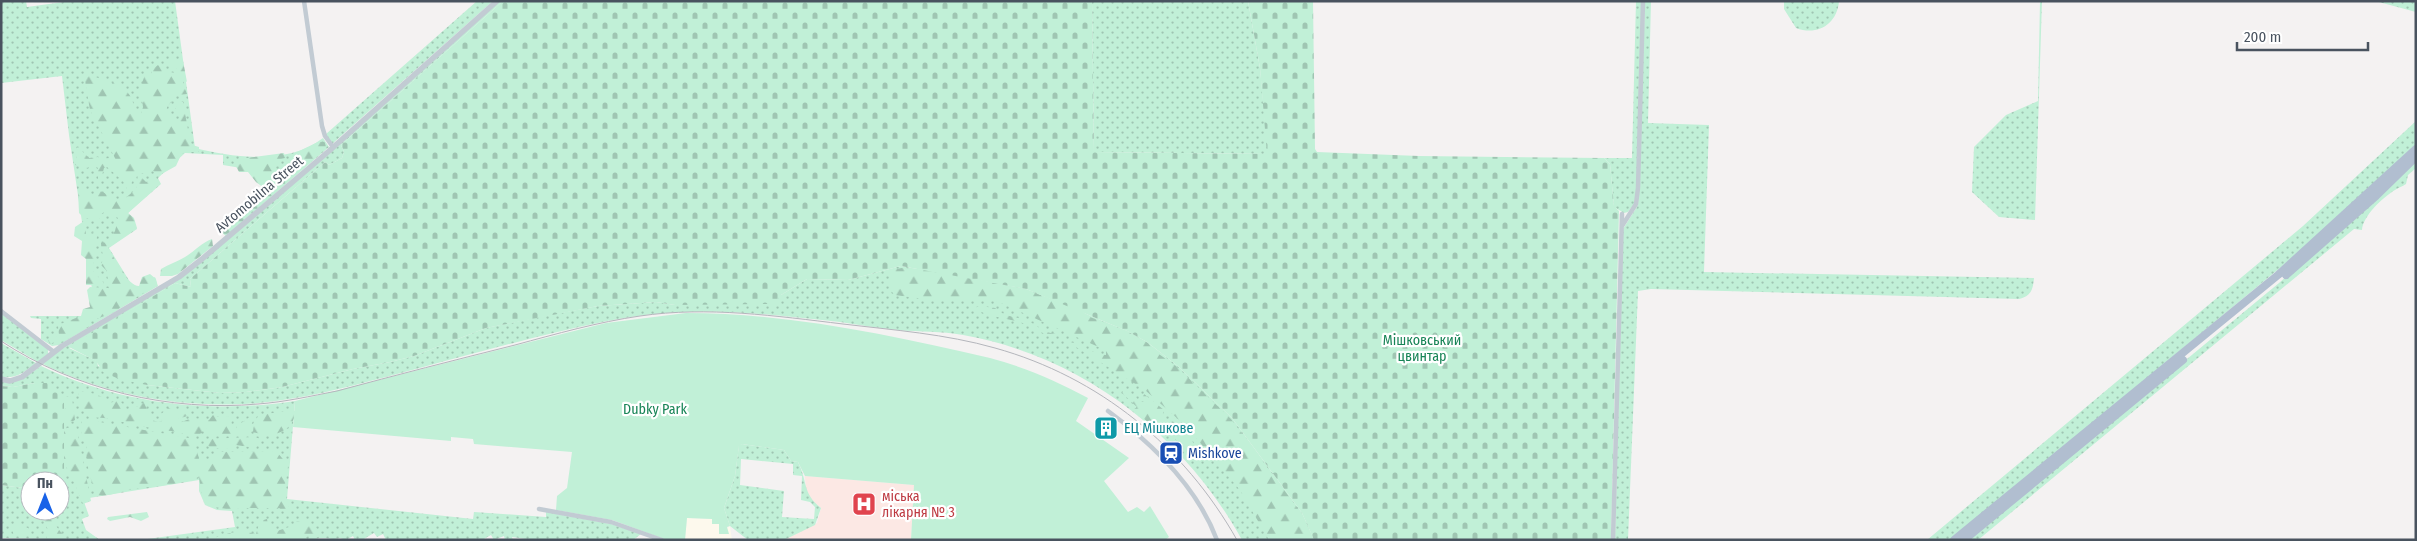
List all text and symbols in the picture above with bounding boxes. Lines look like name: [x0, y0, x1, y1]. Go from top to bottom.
scale bar: [2237, 20, 2368, 52]
text: 200 m: [2244, 28, 2281, 46]
street label: Avtomobilna Street: [212, 152, 307, 236]
park label: Мішковський цвинтар: [1383, 332, 1461, 365]
park label: Dubky Park: [623, 401, 687, 418]
building icon: ЕЦ Мішкове: [1093, 415, 1119, 441]
place label: ЕЦ Мішкове: [1124, 420, 1194, 437]
station icon: Mishkove: [1158, 440, 1184, 466]
place label: Mishkove: [1188, 445, 1242, 462]
north arrow: [20, 471, 70, 521]
text: Пн: [37, 475, 53, 492]
place label: міська лікарня № 3: [882, 488, 955, 521]
hospital icon: міська лікарня № 3: [851, 491, 877, 517]

